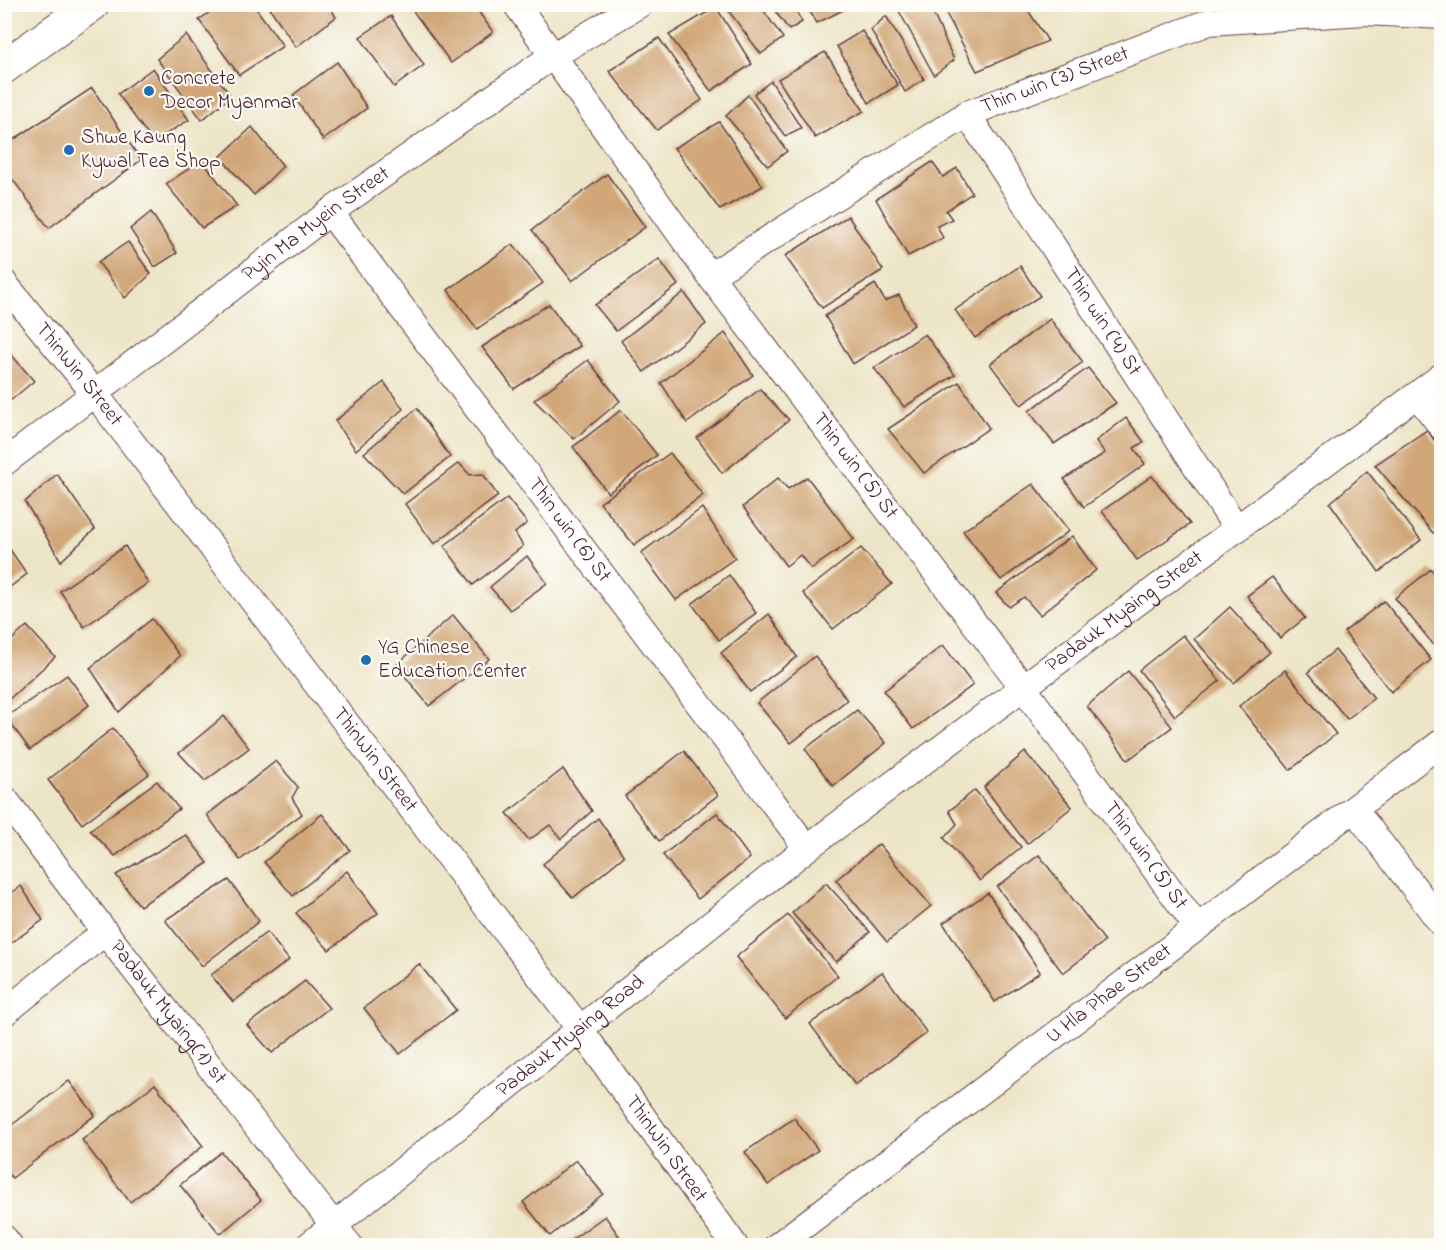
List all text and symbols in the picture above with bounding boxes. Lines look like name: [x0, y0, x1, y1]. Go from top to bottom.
street label: Thin win (3) Street: [977, 39, 1134, 122]
place label: Concrete Decor Myanmar: [160, 64, 299, 120]
marker: Concrete Decor Myanmar: [142, 84, 156, 98]
place label: Shwe Kaung Kywal Tea Shop: [81, 123, 221, 179]
marker: Shwe Kaung Kywal Tea Shop: [62, 143, 76, 157]
street label: Pyin Ma Myein Street: [236, 159, 396, 289]
street label: Thin win (4) St: [1056, 262, 1149, 382]
street label: ThinWin Street: [27, 316, 130, 433]
street label: Thin win (5) St: [804, 406, 905, 526]
street label: Thin win (6) St: [519, 472, 618, 589]
street label: Padauk Myaing Street: [1040, 543, 1210, 680]
place label: YG Chinese Education Center: [378, 633, 527, 687]
marker: YG Chinese Education Center: [359, 653, 373, 667]
street label: ThinWin Street: [324, 701, 425, 819]
street label: Thin win (5) St: [1096, 795, 1195, 916]
street label: Padauk Myaing(1) st: [102, 934, 234, 1091]
street label: U Hla Phae Street: [1040, 937, 1178, 1052]
street label: Padauk Myaing Road: [490, 968, 651, 1105]
street label: ThinWin Street: [617, 1089, 714, 1209]

